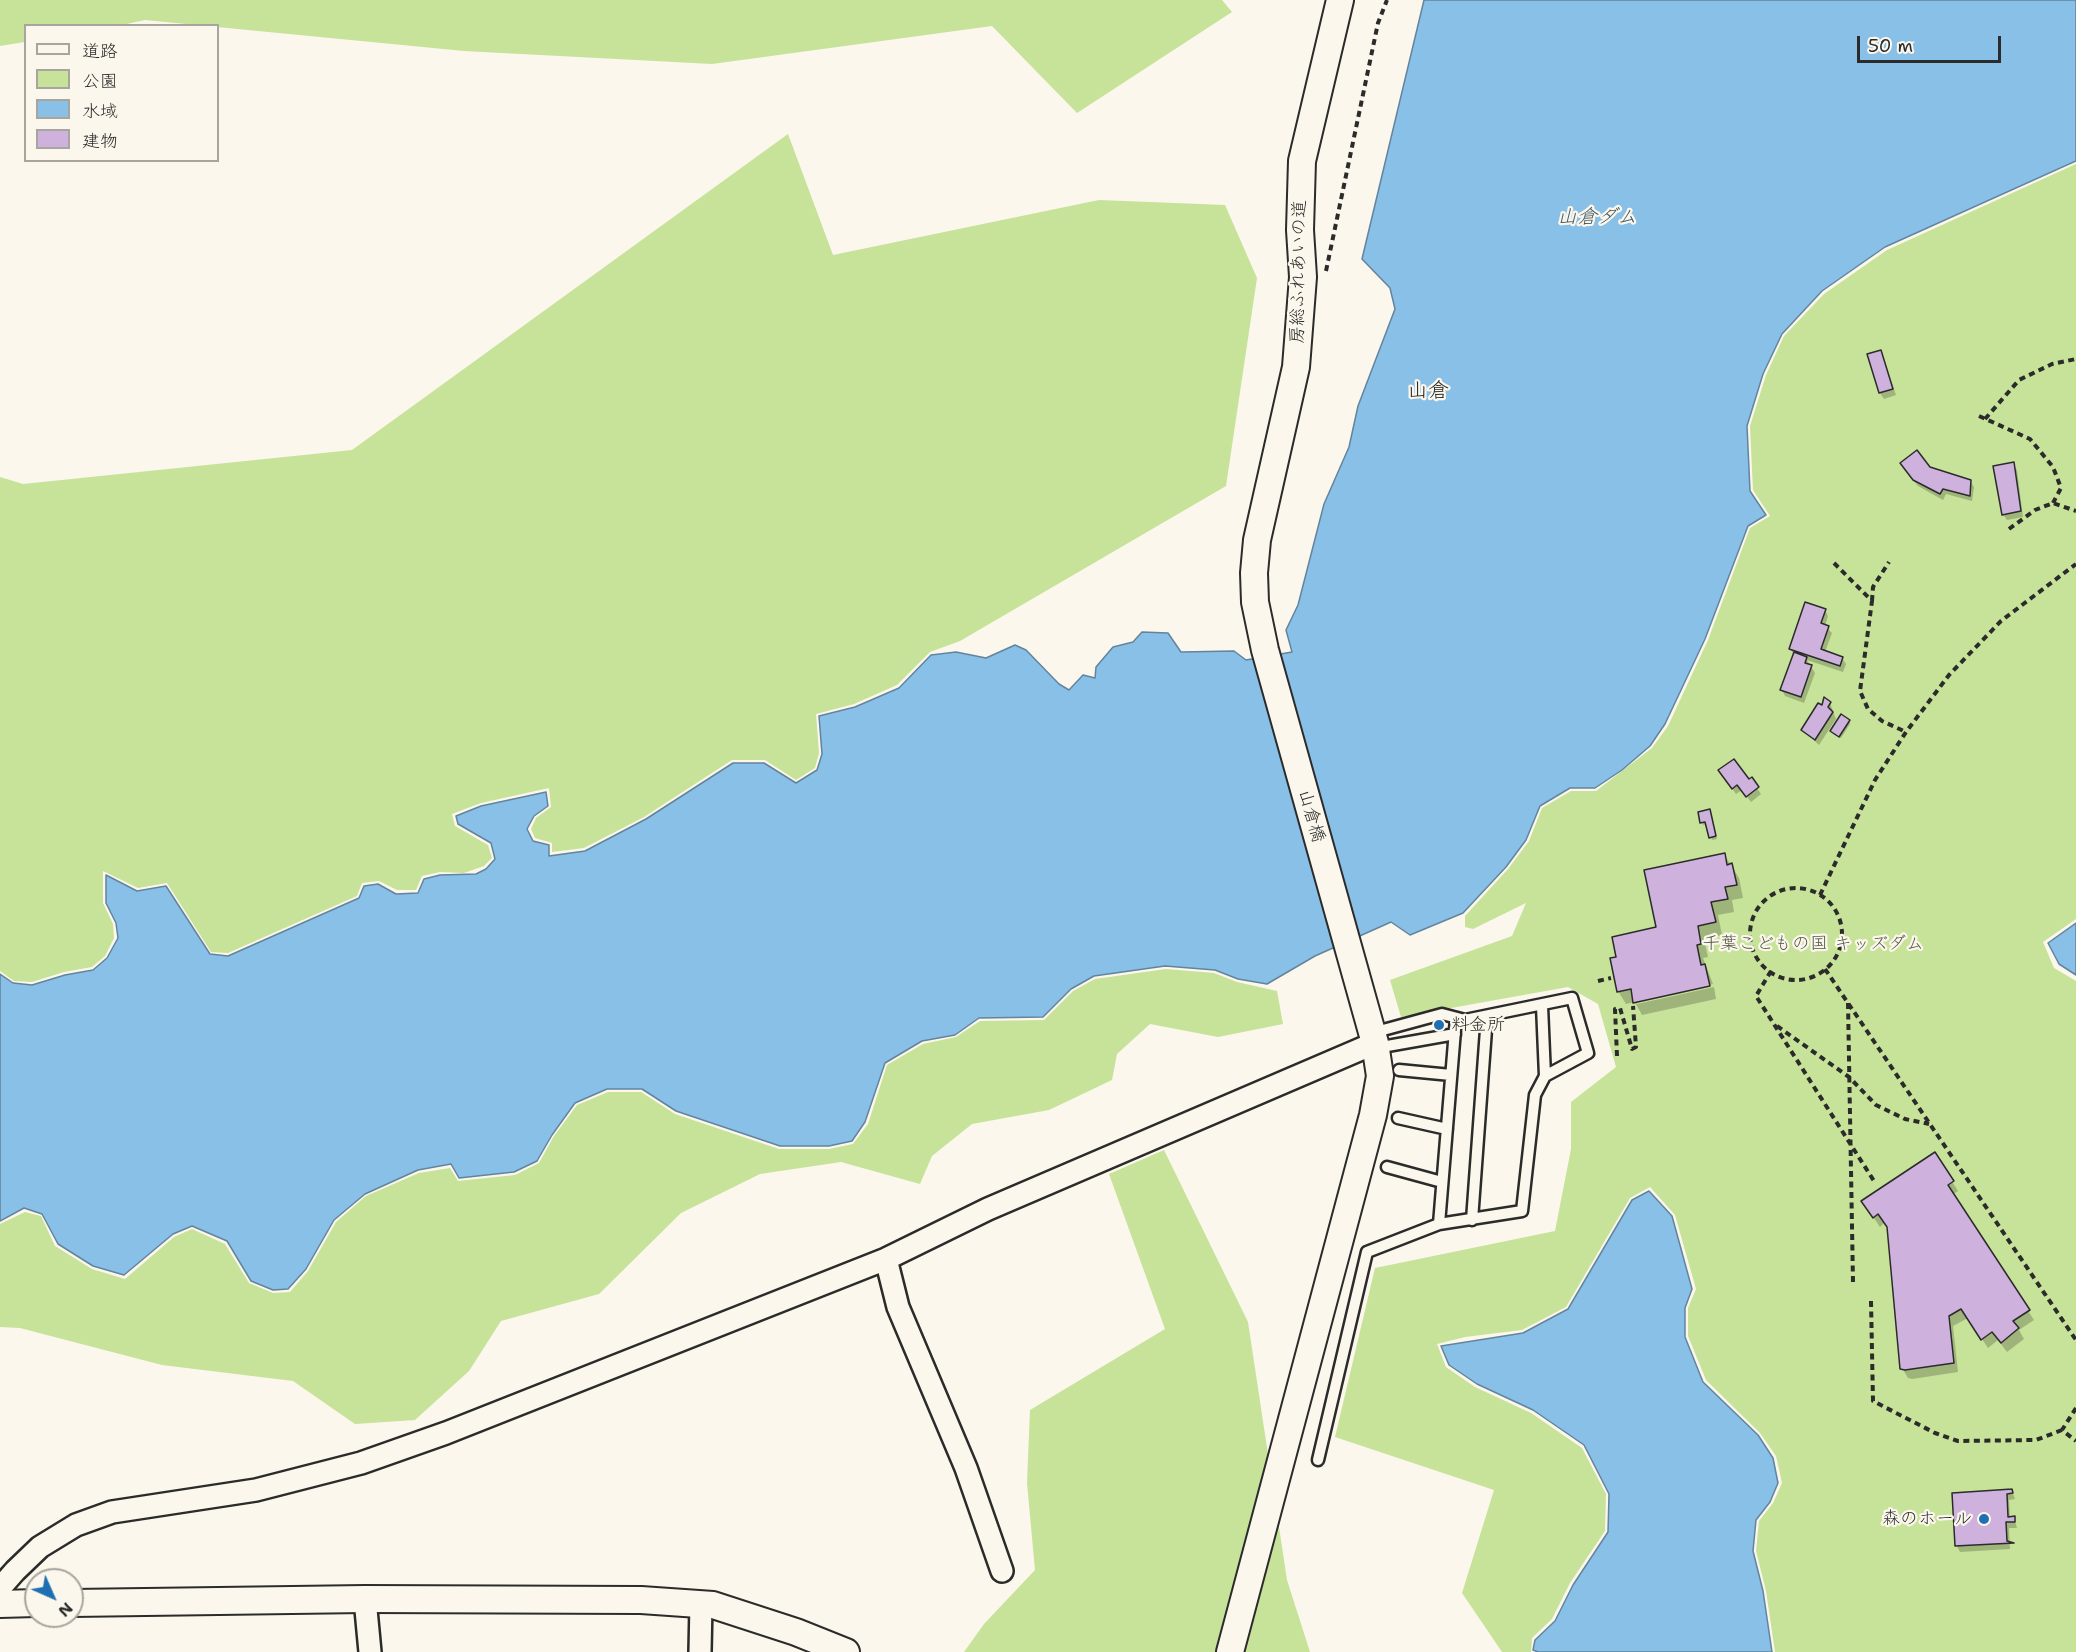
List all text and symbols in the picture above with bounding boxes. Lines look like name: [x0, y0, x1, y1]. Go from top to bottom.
legend: [24, 24, 219, 162]
scale bar: [1860, 24, 2004, 62]
text: 50 m: [1868, 34, 1913, 58]
text: 道路: [82, 39, 118, 63]
text: 公園: [82, 69, 118, 93]
text: 水域: [82, 99, 118, 123]
text: 建物: [82, 129, 118, 153]
street label: 房総ふれあいの道: [1287, 200, 1311, 344]
water label: 山倉ダム: [1557, 206, 1637, 230]
district label: 山倉: [1407, 379, 1449, 405]
street label: 山倉橋: [1293, 787, 1329, 845]
park label: 千葉こどもの国 キッズダム: [1702, 933, 1924, 955]
place label: 料金所: [1451, 1014, 1505, 1036]
marker: 料金所: [1432, 1018, 1446, 1032]
place label: 森のホール: [1882, 1508, 1972, 1530]
marker: 森のホール: [1977, 1512, 1991, 1526]
north arrow: [24, 1568, 84, 1628]
text: N: [54, 1598, 78, 1622]

